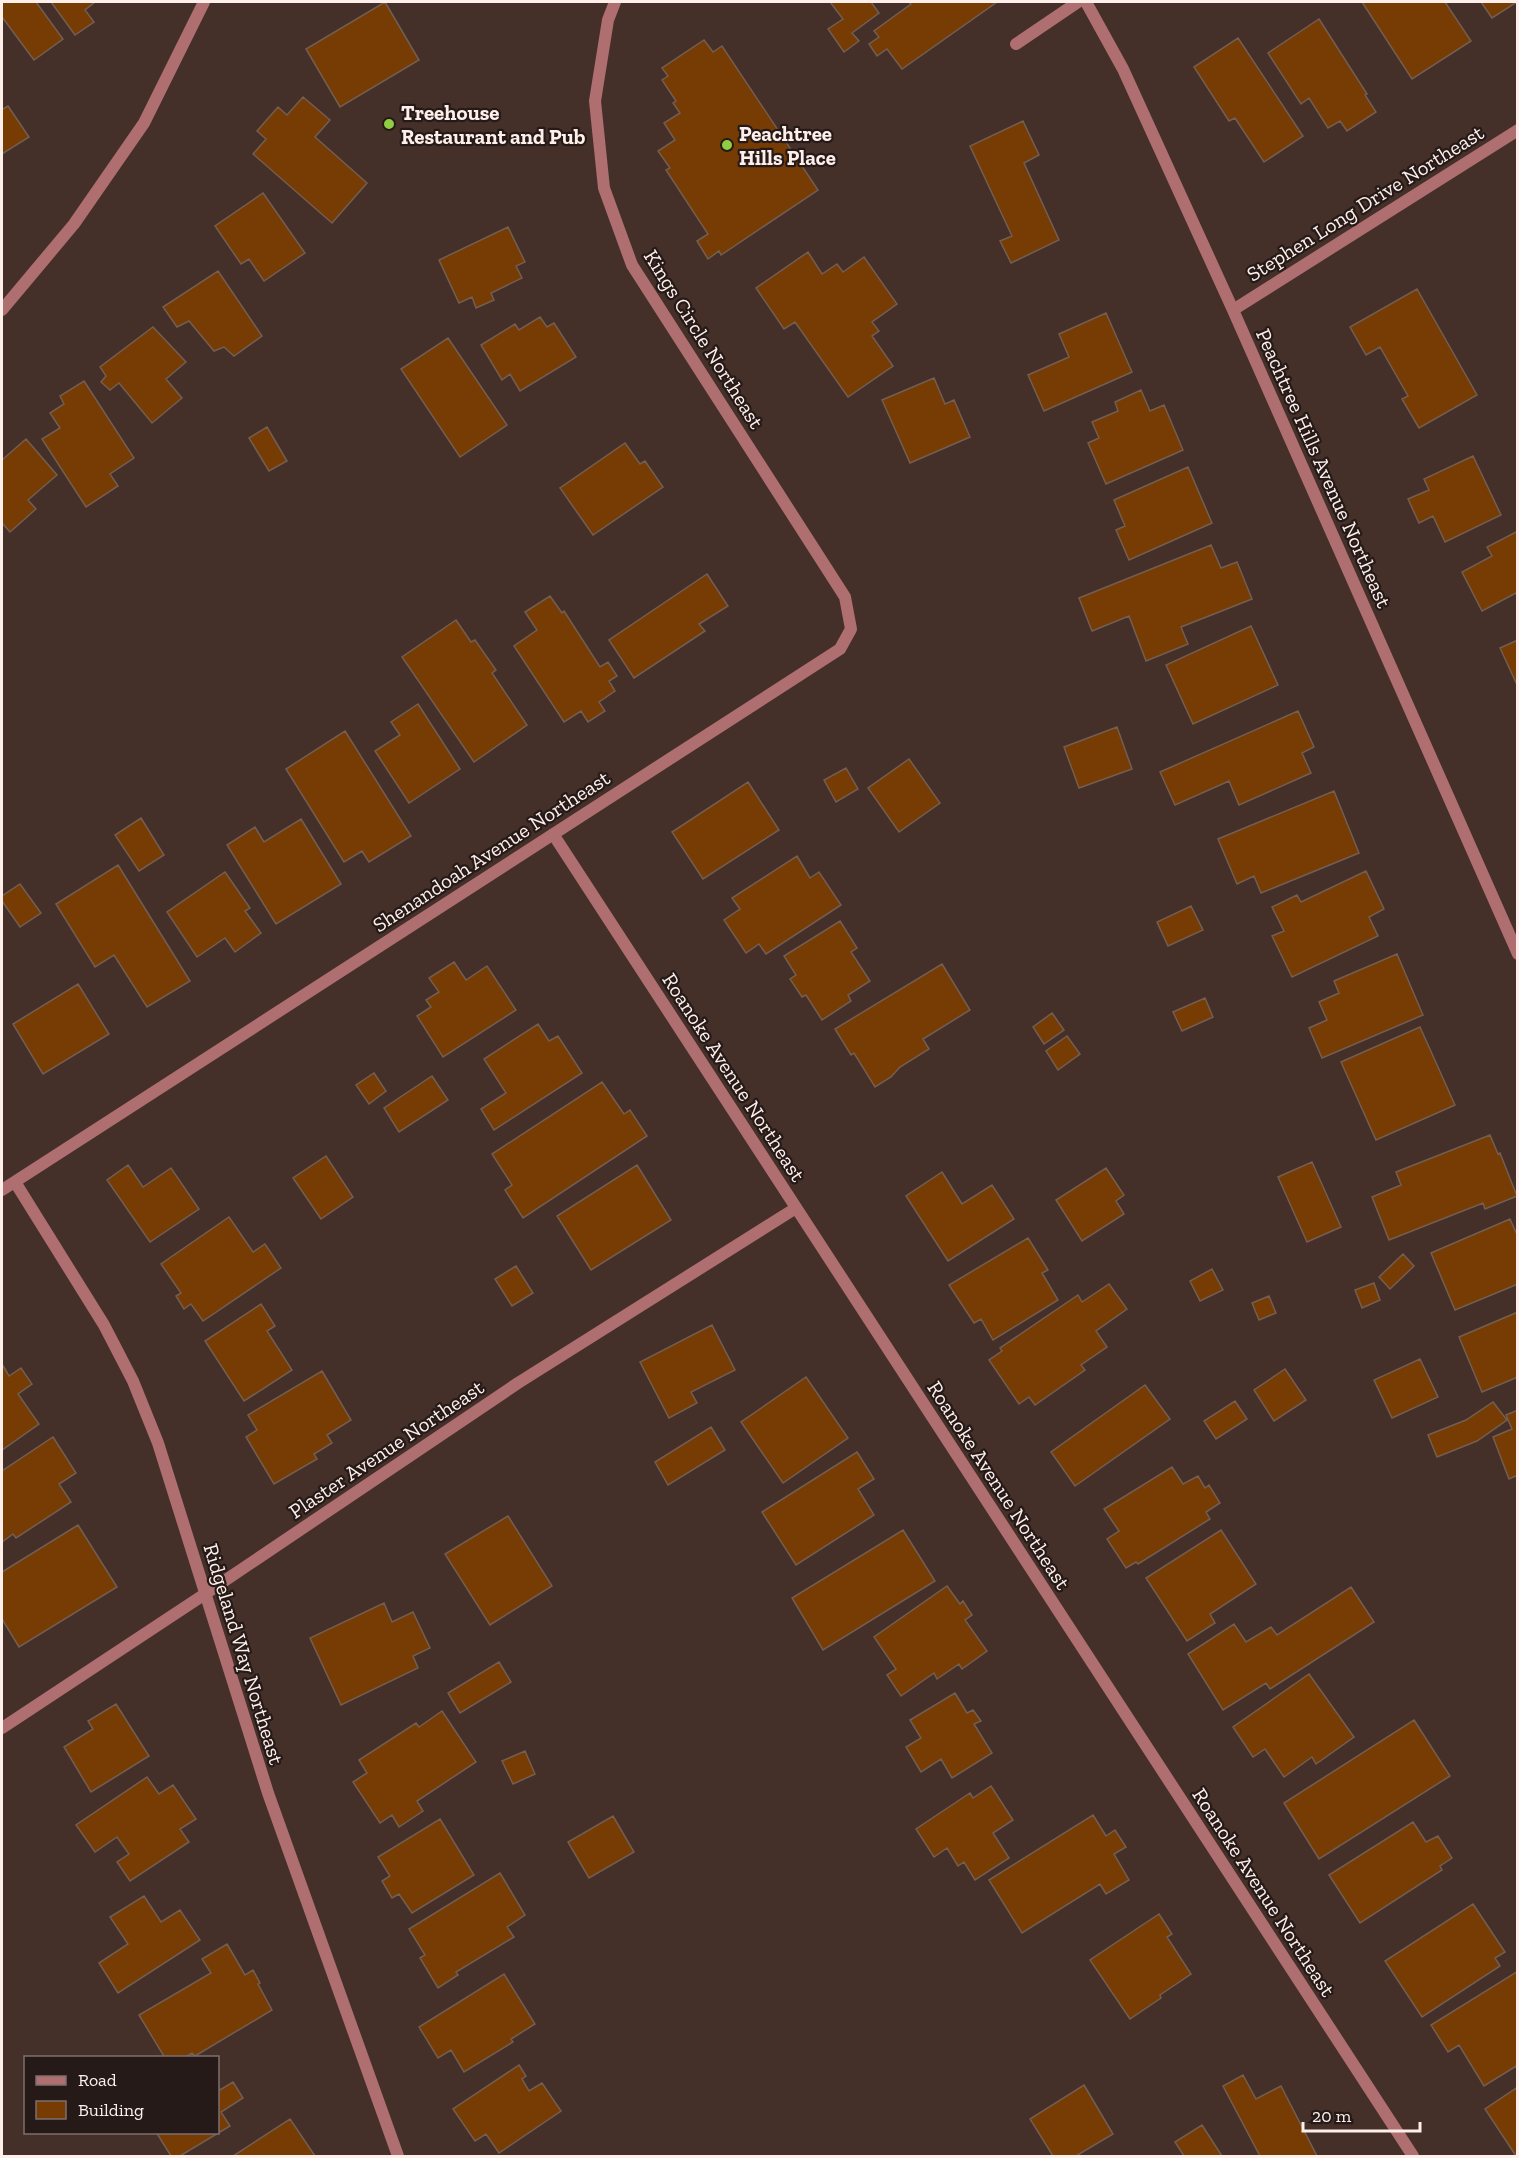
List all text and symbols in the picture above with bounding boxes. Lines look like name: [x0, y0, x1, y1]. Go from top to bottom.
place label: Treehouse Restaurant and Pub: [401, 100, 586, 149]
marker: Treehouse Restaurant and Pub: [382, 117, 396, 131]
street label: Stephen Long Drive Northeast: [1242, 119, 1488, 286]
place label: Peachtree Hills Place: [739, 121, 836, 170]
marker: Peachtree Hills Place: [720, 138, 734, 152]
street label: Kings Circle Northeast: [639, 245, 769, 433]
street label: Peachtree Hills Avenue Northeast: [1251, 325, 1397, 612]
street label: Shenandoah Avenue Northeast: [368, 765, 614, 937]
street label: Roanoke Avenue Northeast: [657, 968, 811, 1186]
street label: Plaster Avenue Northeast: [284, 1374, 488, 1524]
street label: Roanoke Avenue Northeast: [922, 1376, 1076, 1594]
street label: Ridgeland Way Northeast: [198, 1541, 290, 1768]
street label: Roanoke Avenue Northeast: [1187, 1783, 1341, 2001]
legend: [24, 2056, 219, 2134]
text: Road: [78, 2069, 117, 2091]
scale bar: [1303, 2095, 1420, 2133]
text: Building: [78, 2099, 144, 2121]
text: 20 m: [1312, 2105, 1352, 2127]

